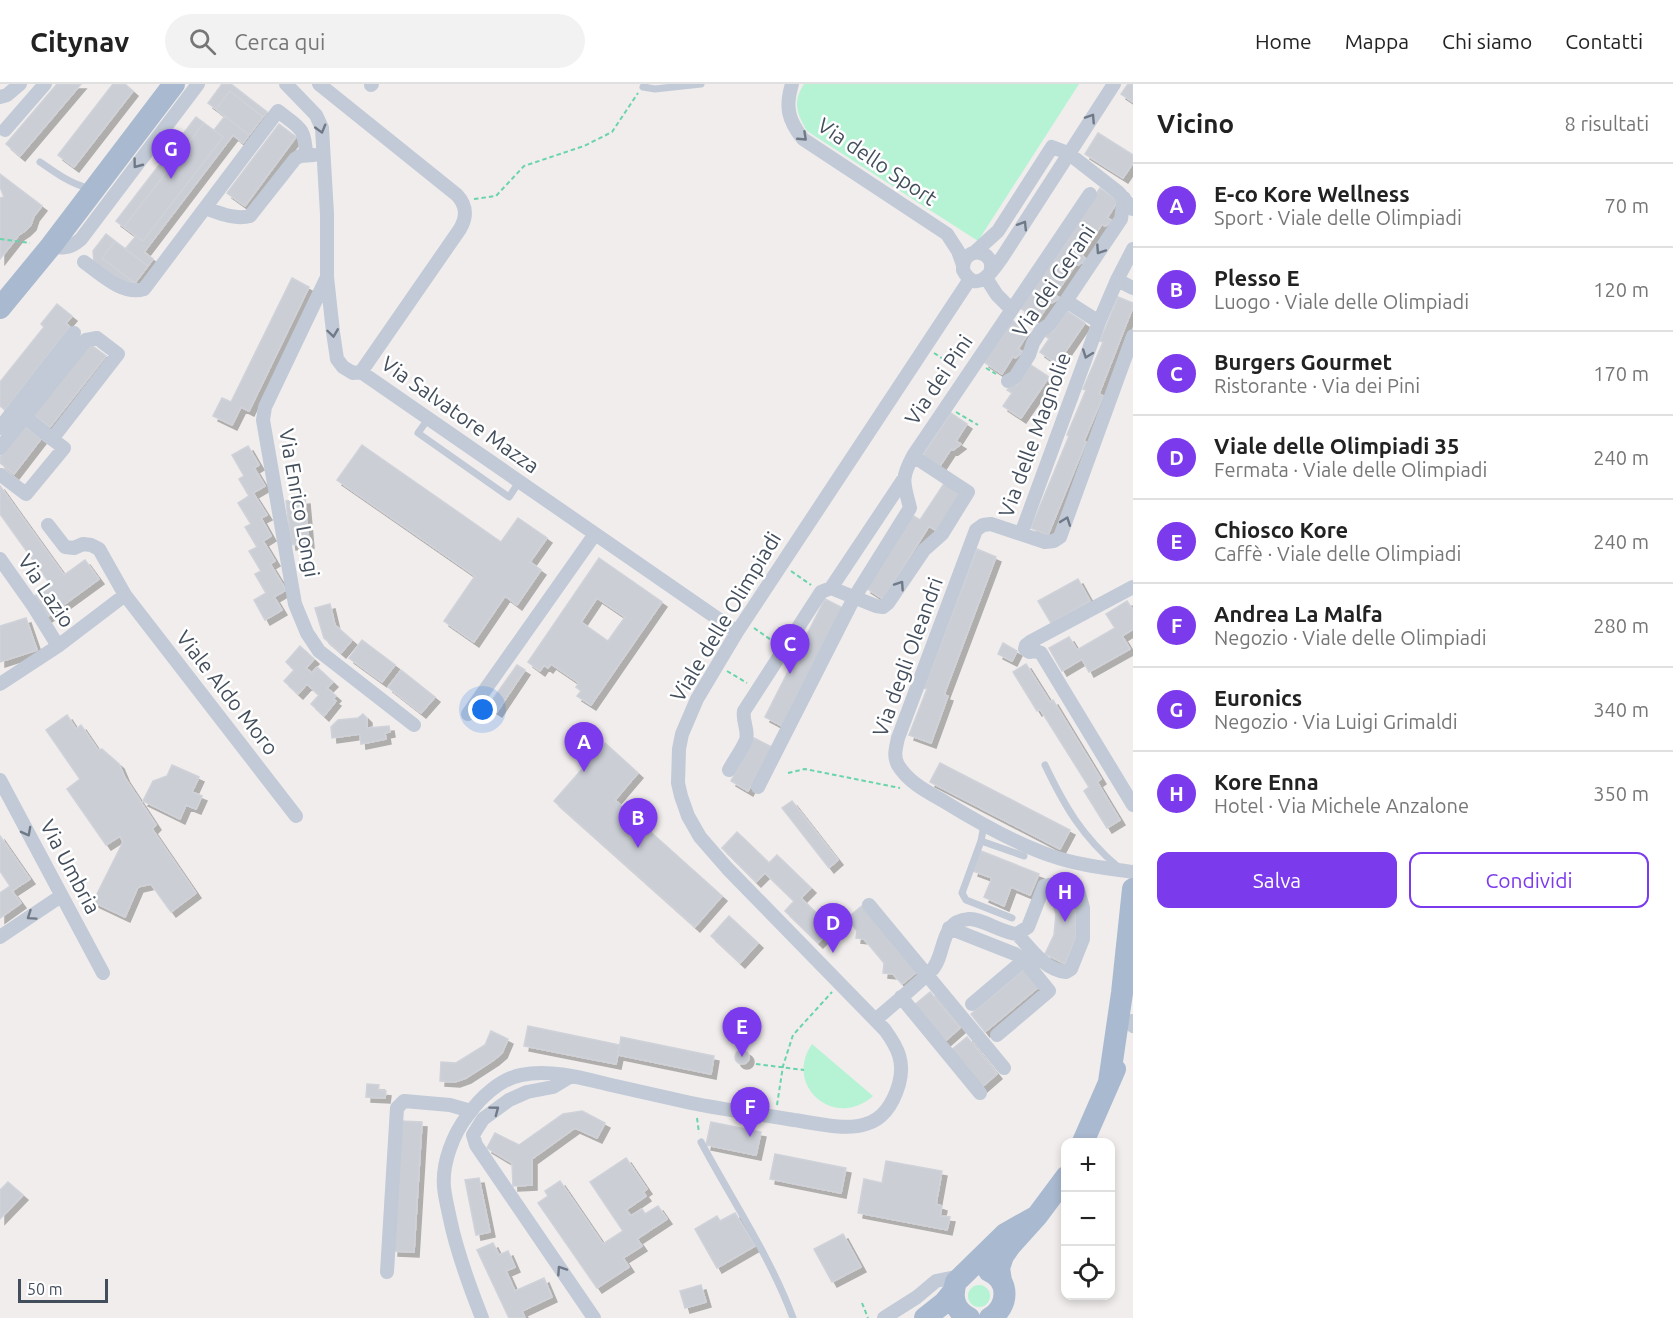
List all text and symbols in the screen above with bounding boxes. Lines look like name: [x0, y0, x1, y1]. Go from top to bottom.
search box: [165, 14, 585, 68]
icon: search: [186, 25, 219, 58]
text: Citynav: [30, 26, 129, 57]
text: Cerca qui: [234, 29, 325, 54]
text: Home: [1255, 29, 1312, 53]
text: Mappa: [1345, 29, 1409, 53]
text: Chi siamo: [1442, 29, 1532, 53]
text: Contatti: [1565, 29, 1643, 53]
text: Vicino: [1157, 109, 1234, 138]
text: 8 risultati: [1565, 112, 1649, 135]
street label: Via dello Sport: [813, 113, 942, 210]
one-way arrow: [1084, 114, 1095, 125]
one-way arrow: [314, 123, 326, 134]
pin: G: [152, 130, 190, 179]
one-way arrow: [796, 130, 807, 141]
one-way arrow: [134, 157, 145, 168]
text: E-co Kore Wellness: [1214, 181, 1410, 206]
text: A: [1169, 194, 1184, 217]
text: 70 m: [1605, 194, 1649, 217]
text: Sport · Viale delle Olimpiadi: [1214, 206, 1462, 229]
street label: Via dei Gerani: [1007, 220, 1099, 341]
one-way arrow: [1015, 221, 1027, 231]
one-way arrow: [1096, 244, 1108, 254]
text: Plesso E: [1214, 265, 1300, 290]
text: B: [1170, 278, 1183, 301]
text: 120 m: [1593, 278, 1649, 301]
text: Luogo · Viale delle Olimpiadi: [1214, 290, 1469, 313]
one-way arrow: [327, 328, 339, 338]
street label: Via dei Pini: [899, 330, 977, 429]
one-way arrow: [1082, 348, 1095, 358]
street label: Via delle Magnolie: [993, 349, 1075, 520]
text: Burgers Gourmet: [1214, 349, 1392, 374]
street label: Via Salvatore Mazza: [377, 351, 544, 478]
text: C: [1170, 362, 1183, 385]
text: 170 m: [1593, 362, 1649, 385]
text: Ristorante · Via dei Pini: [1214, 374, 1420, 397]
street label: Via Enrico Longi: [275, 427, 325, 579]
text: Viale delle Olimpiadi 35: [1214, 433, 1459, 458]
text: D: [1169, 446, 1184, 469]
text: 240 m: [1593, 446, 1649, 469]
text: Fermata · Viale delle Olimpiadi: [1214, 458, 1487, 481]
one-way arrow: [1059, 516, 1071, 527]
text: Chiosco Kore: [1214, 517, 1348, 542]
street label: Viale delle Olimpiadi: [665, 527, 785, 706]
text: E: [1171, 530, 1182, 553]
text: 240 m: [1593, 530, 1649, 553]
text: Caffè · Viale delle Olimpiadi: [1214, 542, 1461, 565]
street label: Via Lazio: [14, 549, 80, 632]
street label: Via degli Oleandri: [867, 574, 947, 740]
one-way arrow: [893, 581, 904, 592]
text: Andrea La Malfa: [1214, 601, 1383, 626]
text: F: [1171, 614, 1182, 637]
text: 280 m: [1593, 614, 1649, 637]
pin: C: [770, 624, 810, 674]
street label: Viale Aldo Moro: [172, 625, 284, 759]
text: Negozio · Viale delle Olimpiadi: [1214, 626, 1487, 649]
text: Euronics: [1214, 685, 1302, 710]
your location: [468, 695, 497, 724]
text: G: [1170, 698, 1183, 721]
text: 340 m: [1593, 698, 1649, 721]
text: Negozio · Via Luigi Grimaldi: [1214, 710, 1458, 733]
pin: A: [564, 722, 604, 772]
text: Kore Enna: [1214, 769, 1319, 794]
text: H: [1169, 782, 1184, 805]
text: 350 m: [1593, 782, 1649, 805]
text: Hotel · Via Michele Anzalone: [1214, 794, 1469, 817]
pin: B: [618, 798, 658, 848]
street label: Via Umbria: [36, 815, 106, 918]
one-way arrow: [20, 826, 32, 837]
button: Salva: [1157, 852, 1397, 908]
button: Condividi: [1409, 852, 1649, 908]
pin: H: [1046, 872, 1084, 922]
pin: D: [814, 904, 852, 953]
one-way arrow: [26, 909, 37, 920]
pin: E: [722, 1008, 762, 1057]
pin: F: [730, 1088, 770, 1137]
one-way arrow: [489, 1106, 500, 1117]
map controls: [1061, 1138, 1115, 1300]
button: +: [1061, 1138, 1115, 1192]
button: −: [1061, 1192, 1115, 1246]
button: locate: [1061, 1246, 1115, 1300]
one-way arrow: [557, 1265, 568, 1276]
scale bar: [18, 1276, 108, 1304]
text: 50 m: [27, 1280, 63, 1298]

